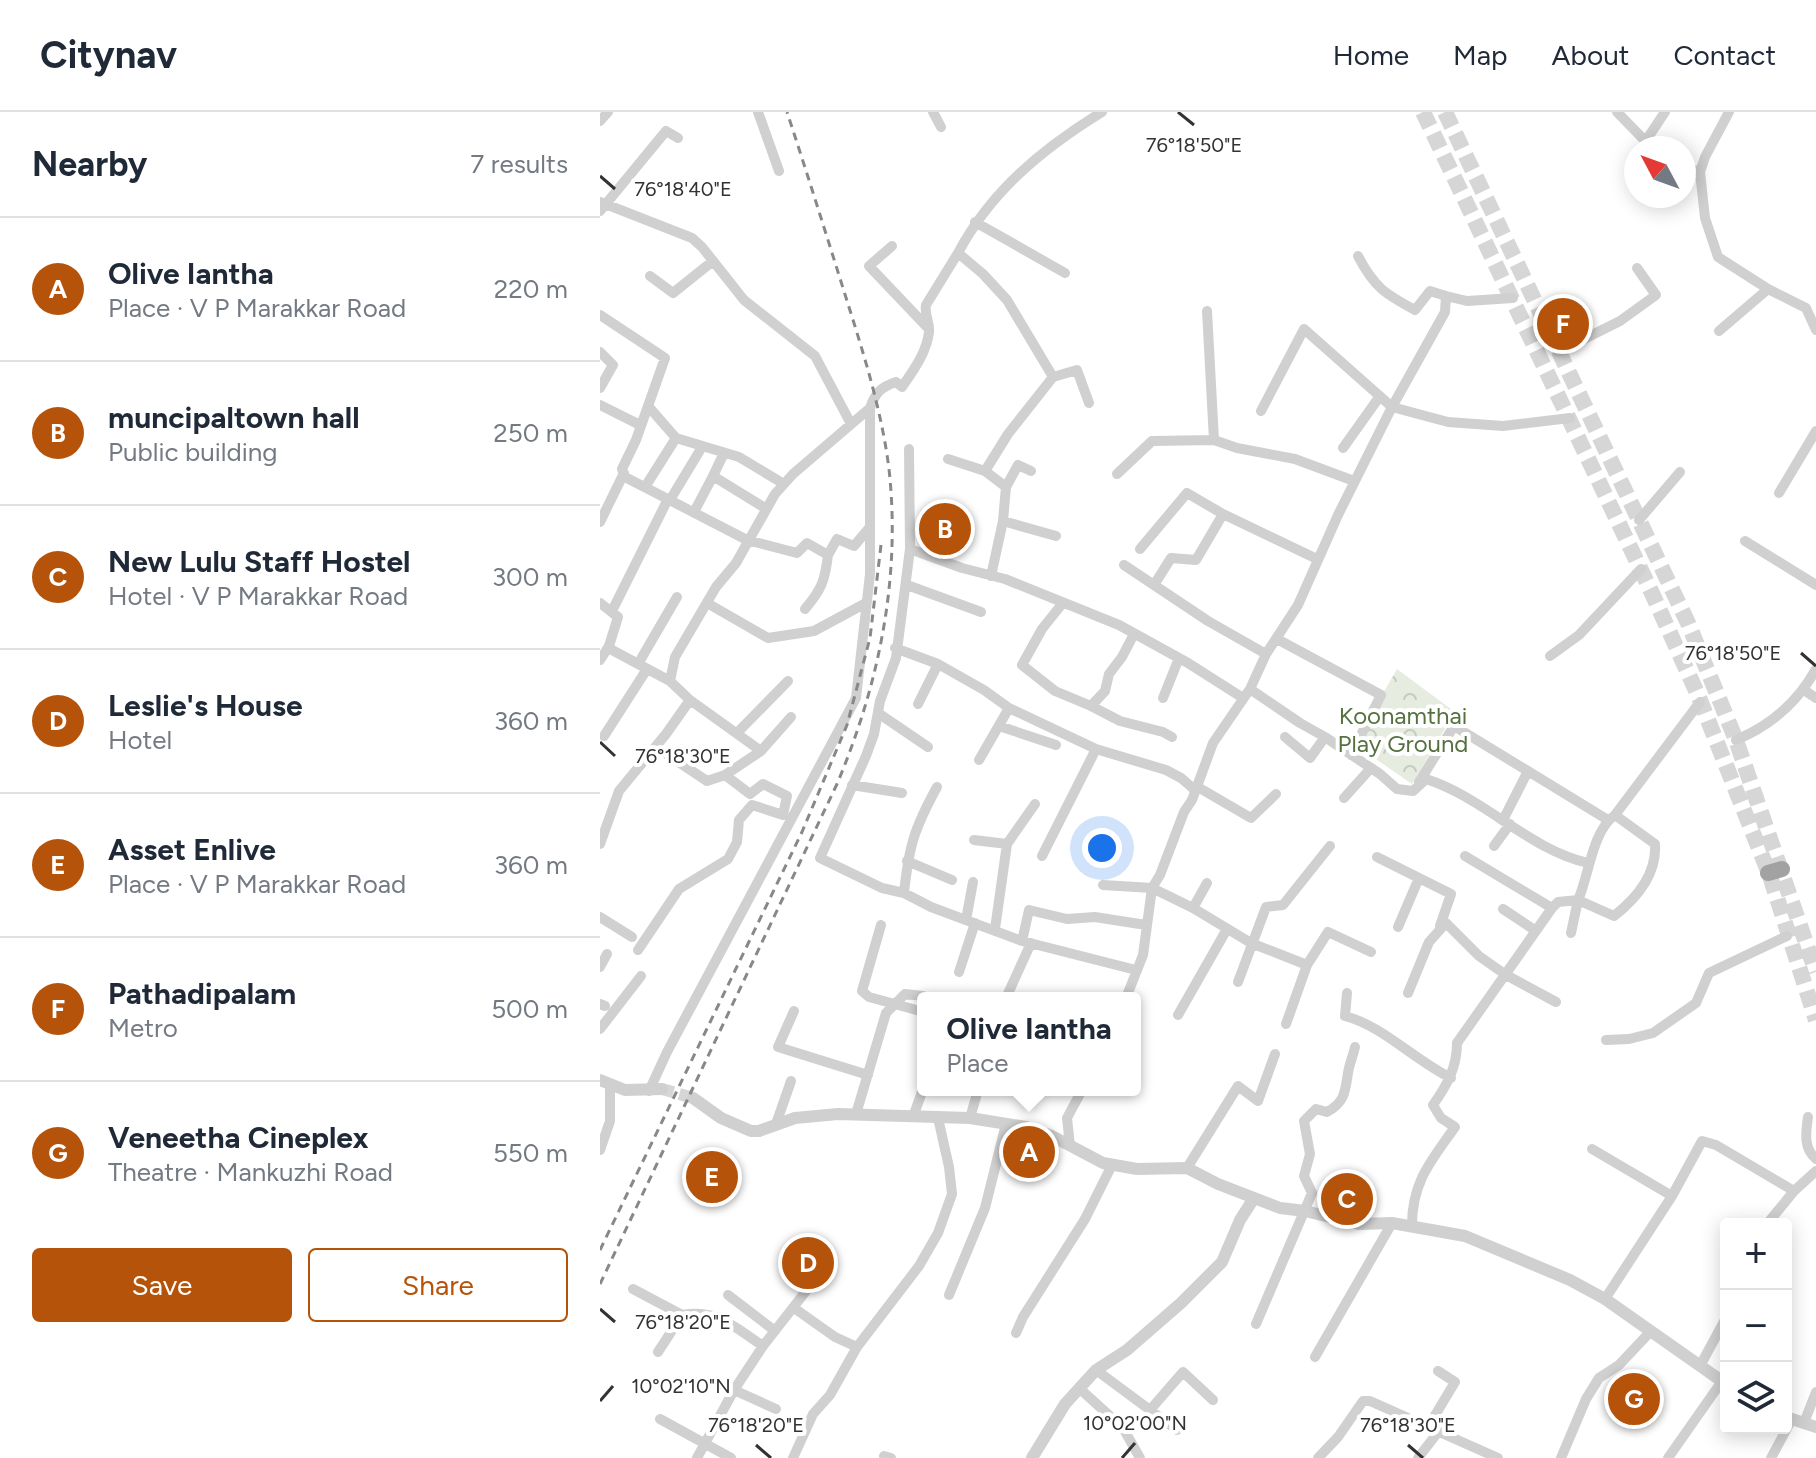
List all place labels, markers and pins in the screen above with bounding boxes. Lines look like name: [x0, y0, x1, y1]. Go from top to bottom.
pin: F: [1537, 294, 1589, 354]
pin: B: [919, 499, 971, 559]
pin: A: [1003, 1122, 1055, 1182]
pin: E: [686, 1147, 738, 1207]
pin: C: [1321, 1169, 1373, 1229]
pin: D: [782, 1233, 834, 1293]
pin: G: [1608, 1369, 1660, 1429]

